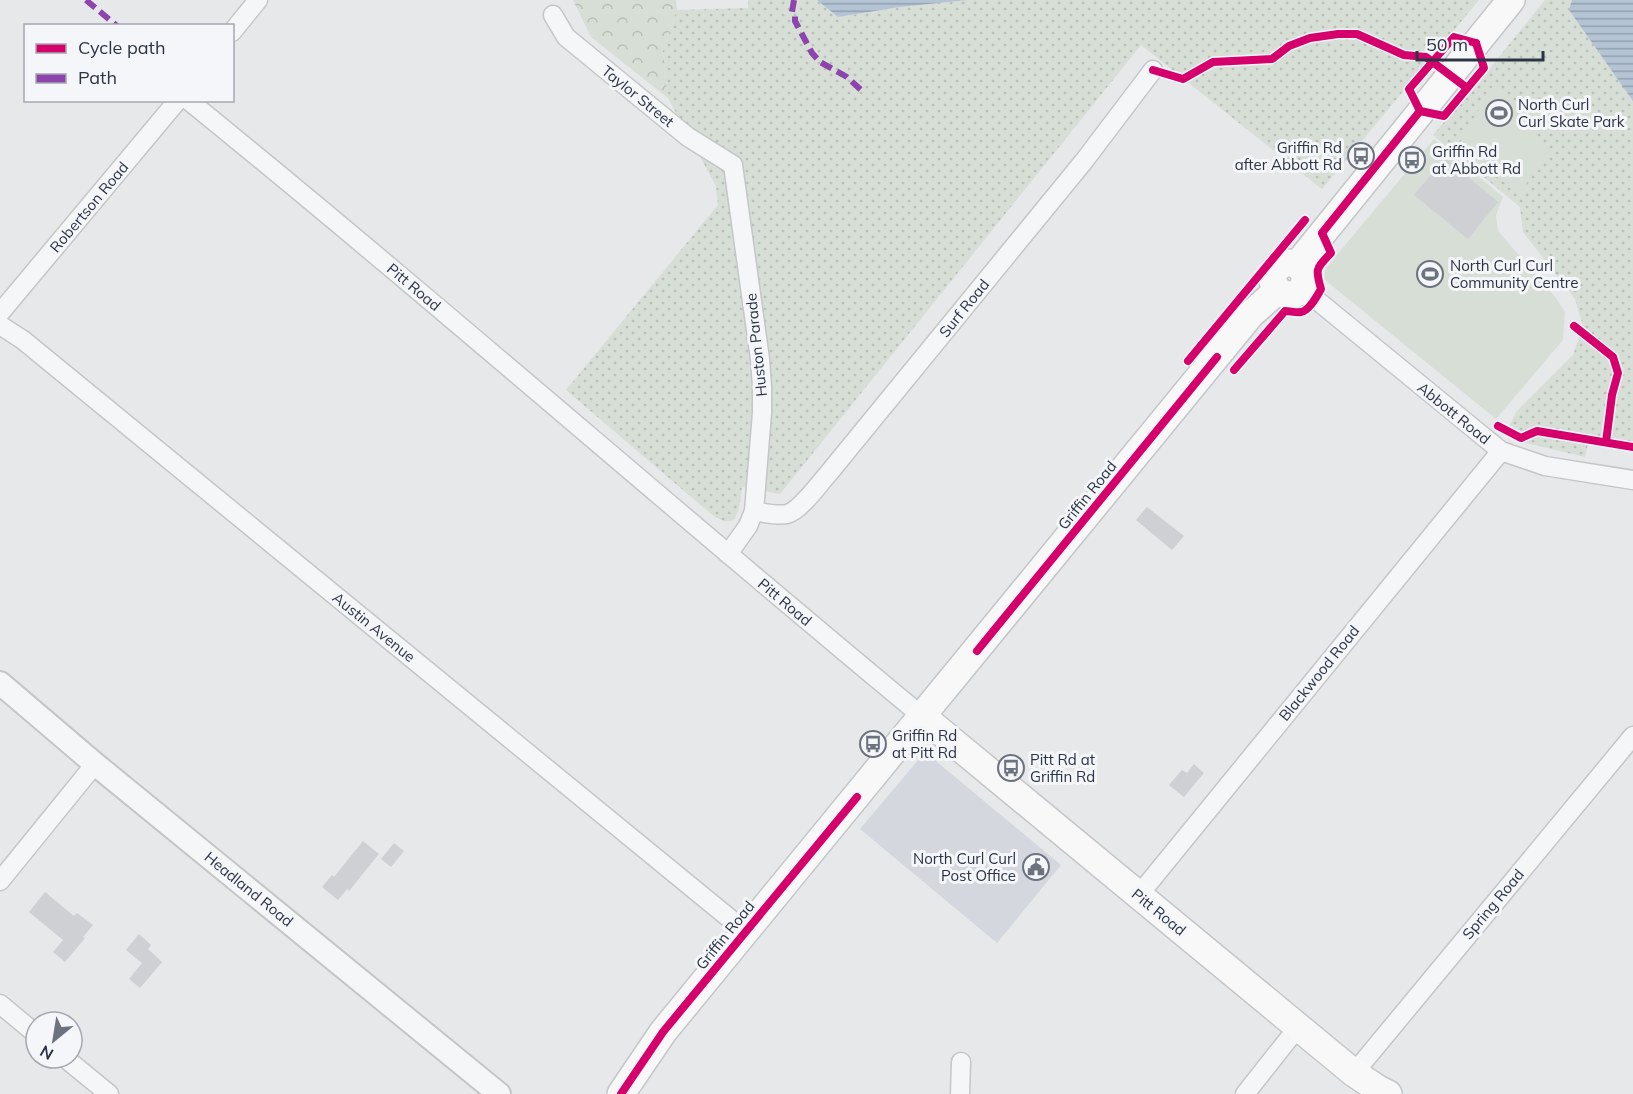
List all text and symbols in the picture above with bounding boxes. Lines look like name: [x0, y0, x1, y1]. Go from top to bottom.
legend: [24, 24, 234, 102]
scale bar: [1417, 24, 1543, 62]
text: 50 m: [1426, 33, 1468, 56]
text: Cycle path: [78, 36, 165, 59]
street label: Taylor Street: [598, 61, 678, 131]
text: Path: [78, 66, 117, 89]
place label: North Curl Curl Skate Park: [1518, 95, 1625, 131]
sports icon: North Curl Curl Skate Park: [1484, 98, 1514, 128]
place label: Griffin Rd after Abbott Rd: [1235, 138, 1342, 174]
bus stop icon: Griffin Rd after Abbott Rd: [1346, 141, 1376, 171]
place label: Griffin Rd at Abbott Rd: [1432, 142, 1521, 178]
bus stop icon: Griffin Rd at Abbott Rd: [1397, 145, 1427, 175]
street label: Robertson Road: [46, 158, 132, 256]
place label: North Curl Curl Community Centre: [1450, 256, 1578, 292]
street label: Pitt Road: [383, 259, 445, 315]
sports icon: North Curl Curl Community Centre: [1415, 259, 1445, 289]
street label: Surf Road: [935, 275, 993, 341]
street label: Huston Parade: [741, 292, 771, 398]
street label: Abbott Road: [1414, 378, 1494, 448]
street label: Griffin Road: [1054, 457, 1120, 533]
street label: Pitt Road: [754, 574, 816, 630]
street label: Austin Avenue: [329, 588, 419, 666]
street label: Blackwood Road: [1275, 621, 1363, 725]
place label: Griffin Rd at Pitt Rd: [892, 726, 957, 762]
bus stop icon: Griffin Rd at Pitt Rd: [858, 729, 888, 759]
place label: Pitt Rd at Griffin Rd: [1030, 750, 1095, 786]
bus stop icon: Pitt Rd at Griffin Rd: [996, 753, 1026, 783]
street label: Headland Road: [201, 847, 297, 931]
place label: North Curl Curl Post Office: [913, 849, 1016, 885]
public building icon: North Curl Curl Post Office: [1021, 852, 1051, 882]
street label: Spring Road: [1458, 865, 1528, 943]
street label: Pitt Road: [1128, 884, 1190, 940]
street label: Griffin Road: [692, 897, 758, 973]
north arrow: [24, 1010, 84, 1070]
text: N: [36, 1041, 57, 1065]

